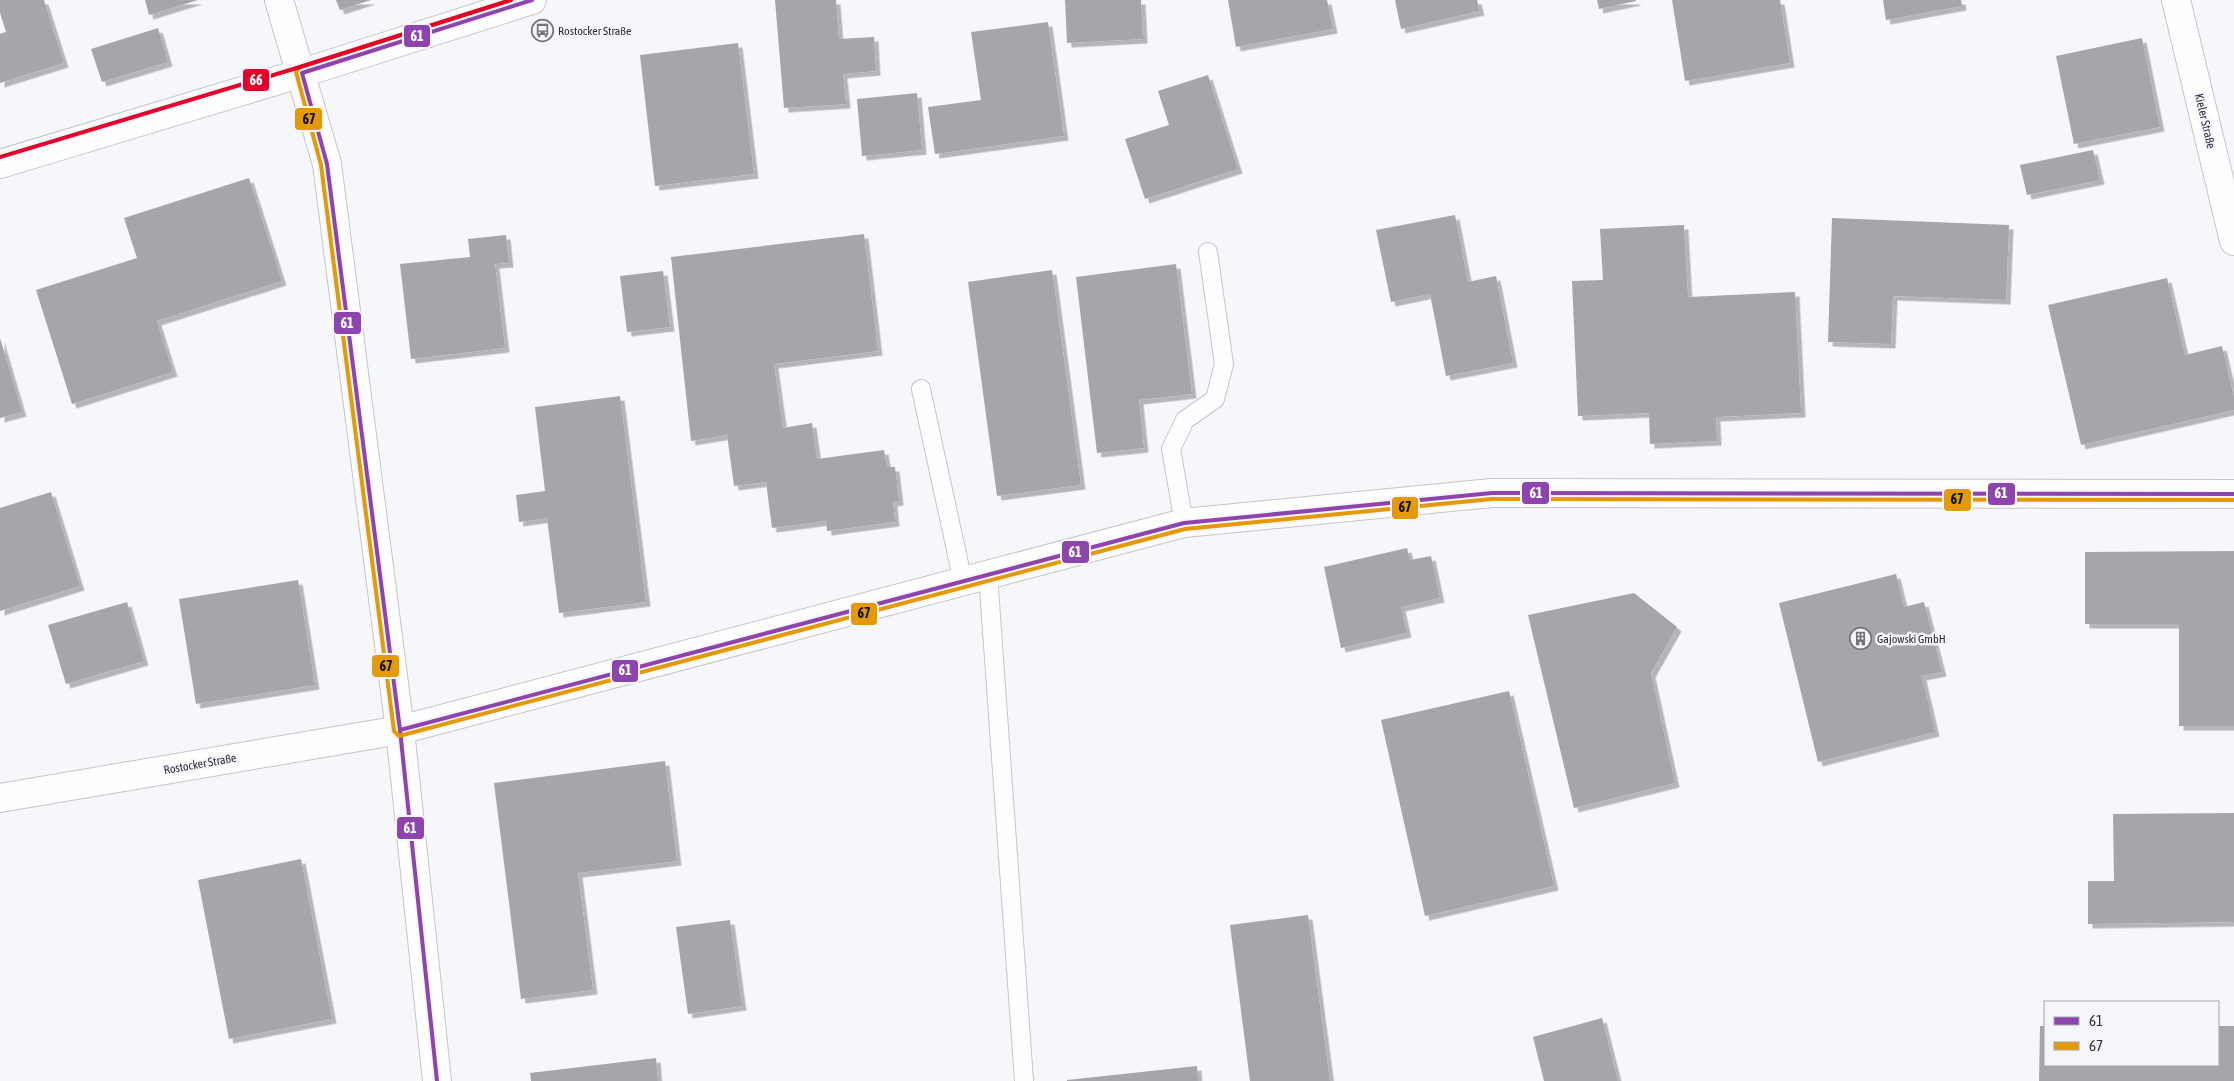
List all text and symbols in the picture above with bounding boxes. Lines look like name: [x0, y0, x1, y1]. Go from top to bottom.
bus stop icon: Rostocker Straße: [530, 19, 554, 43]
line badge: 61: [403, 24, 431, 48]
place label: Rostocker Straße: [558, 24, 631, 38]
text: 61: [410, 28, 424, 44]
line badge: 66: [242, 68, 270, 92]
text: 66: [249, 72, 263, 88]
street label: Kieler Straße: [2192, 92, 2218, 150]
line badge: 67: [294, 107, 323, 131]
text: 67: [302, 111, 316, 127]
line badge: 61: [333, 311, 362, 335]
text: 61: [340, 315, 354, 331]
line badge: 61: [1521, 481, 1550, 505]
line badge: 61: [1987, 482, 2016, 506]
text: 61: [1529, 485, 1543, 501]
text: 61: [1994, 485, 2008, 501]
line badge: 67: [1943, 488, 1972, 512]
text: 67: [1950, 491, 1964, 507]
line badge: 67: [1391, 496, 1419, 520]
text: 67: [1398, 499, 1412, 515]
line badge: 61: [1061, 540, 1090, 564]
text: 61: [1068, 544, 1082, 560]
line badge: 67: [850, 602, 878, 626]
text: 67: [857, 605, 871, 621]
building icon: Gajowski GmbH: [1849, 627, 1873, 651]
place label: Gajowski GmbH: [1877, 632, 1946, 646]
line badge: 67: [371, 654, 400, 678]
text: 67: [379, 658, 393, 674]
line badge: 61: [611, 659, 639, 683]
text: 61: [618, 662, 632, 678]
street label: Rostocker Straße: [163, 751, 237, 777]
line badge: 61: [396, 816, 425, 840]
text: 61: [403, 820, 417, 836]
legend: [2044, 1001, 2219, 1066]
text: 61: [2089, 1012, 2103, 1029]
text: 67: [2089, 1037, 2103, 1054]

